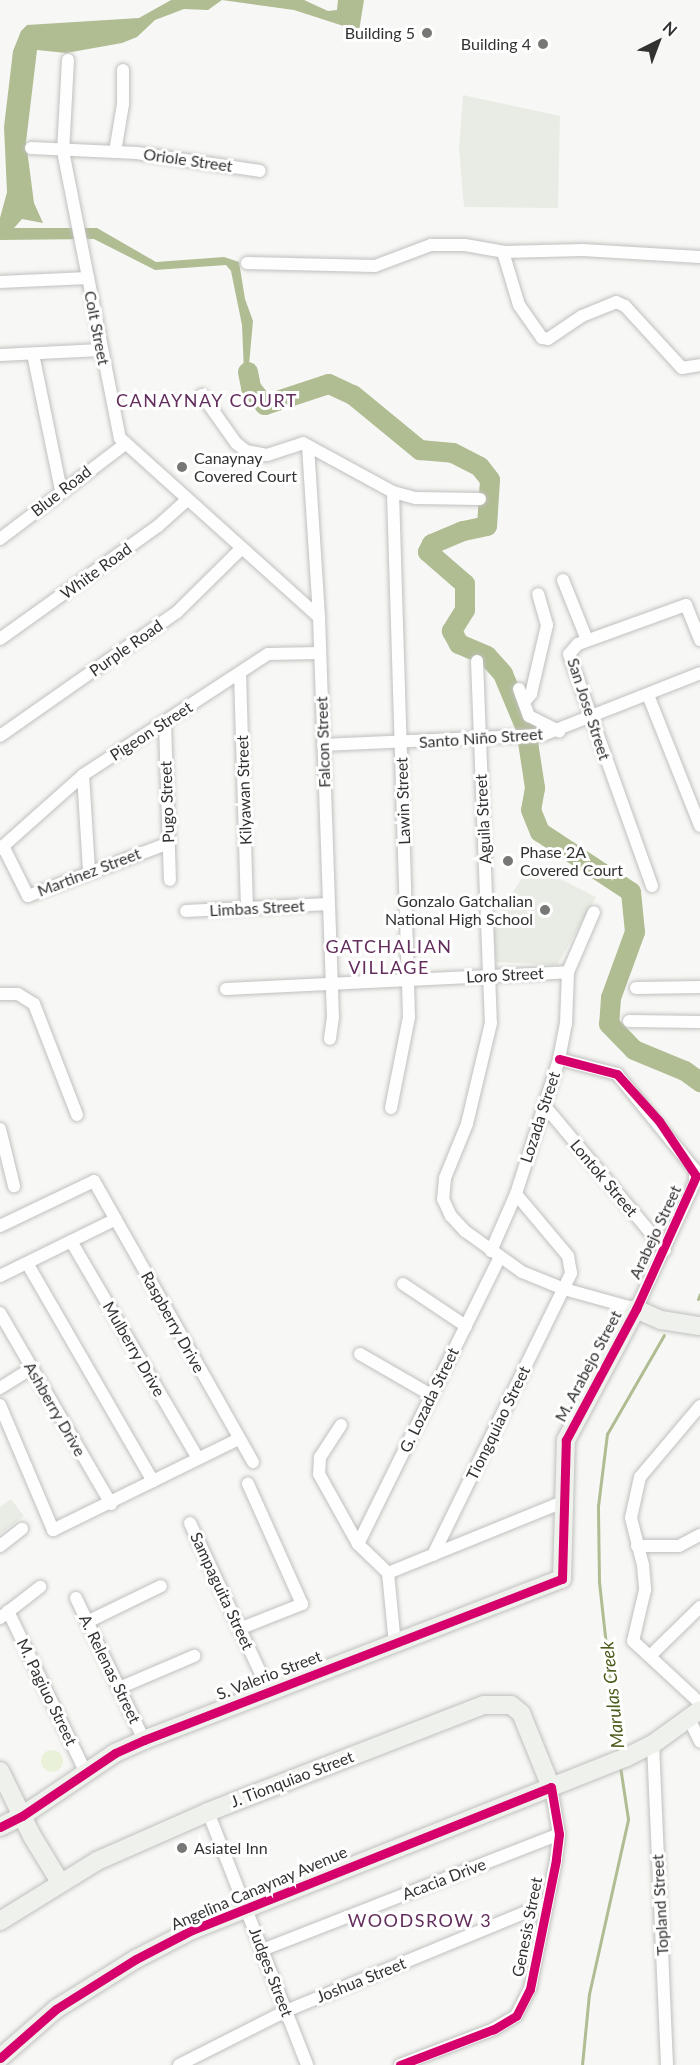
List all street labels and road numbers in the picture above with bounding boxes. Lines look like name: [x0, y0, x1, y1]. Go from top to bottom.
street label: Oriole Street: [142, 144, 234, 176]
street label: Colt Street: [80, 289, 114, 367]
street label: Blue Road: [27, 462, 95, 520]
street label: White Road: [57, 539, 135, 603]
street label: Purple Road: [86, 616, 166, 680]
street label: San Jose Street: [563, 655, 615, 763]
street label: Falcon Street: [312, 696, 334, 788]
street label: Pigeon Street: [106, 697, 196, 765]
street label: Santo Niño Street: [418, 724, 544, 752]
street label: Kilyawan Street: [232, 735, 256, 845]
street label: Lawin Street: [392, 757, 414, 845]
street label: Pugo Street: [156, 761, 178, 843]
street label: Aguila Street: [471, 774, 495, 864]
street label: Martinez Street: [35, 843, 143, 901]
street label: Limbas Street: [209, 896, 305, 920]
street label: Loro Street: [466, 963, 544, 987]
street label: Lozada Street: [516, 1069, 564, 1165]
street label: Lontok Street: [566, 1136, 642, 1220]
street label: Arabejo Street: [625, 1182, 685, 1282]
street label: Raspberry Drive: [137, 1268, 209, 1376]
street label: Mulberry Drive: [99, 1298, 169, 1400]
street label: M. Arabejo Street: [550, 1307, 626, 1425]
street label: G. Lozada Street: [395, 1344, 463, 1456]
street label: Ashberry Drive: [20, 1358, 90, 1460]
street label: Tiongquiao Street: [462, 1363, 534, 1483]
street label: Sampaguita Street: [186, 1529, 258, 1653]
street label: A. Relenas Street: [75, 1611, 145, 1727]
street label: M. Pagiuo Street: [13, 1635, 81, 1749]
street label: S. Valerio Street: [214, 1646, 324, 1704]
street label: J. Tionquiao Street: [228, 1747, 356, 1811]
street label: Angelina Canaynay Avenue: [168, 1842, 350, 1934]
street label: Acacia Drive: [400, 1854, 488, 1904]
street label: Topland Street: [648, 1854, 672, 1956]
street label: Genesis Street: [508, 1875, 546, 1979]
street label: Judges Street: [245, 1925, 297, 2019]
street label: Joshua Street: [314, 1953, 408, 2007]

